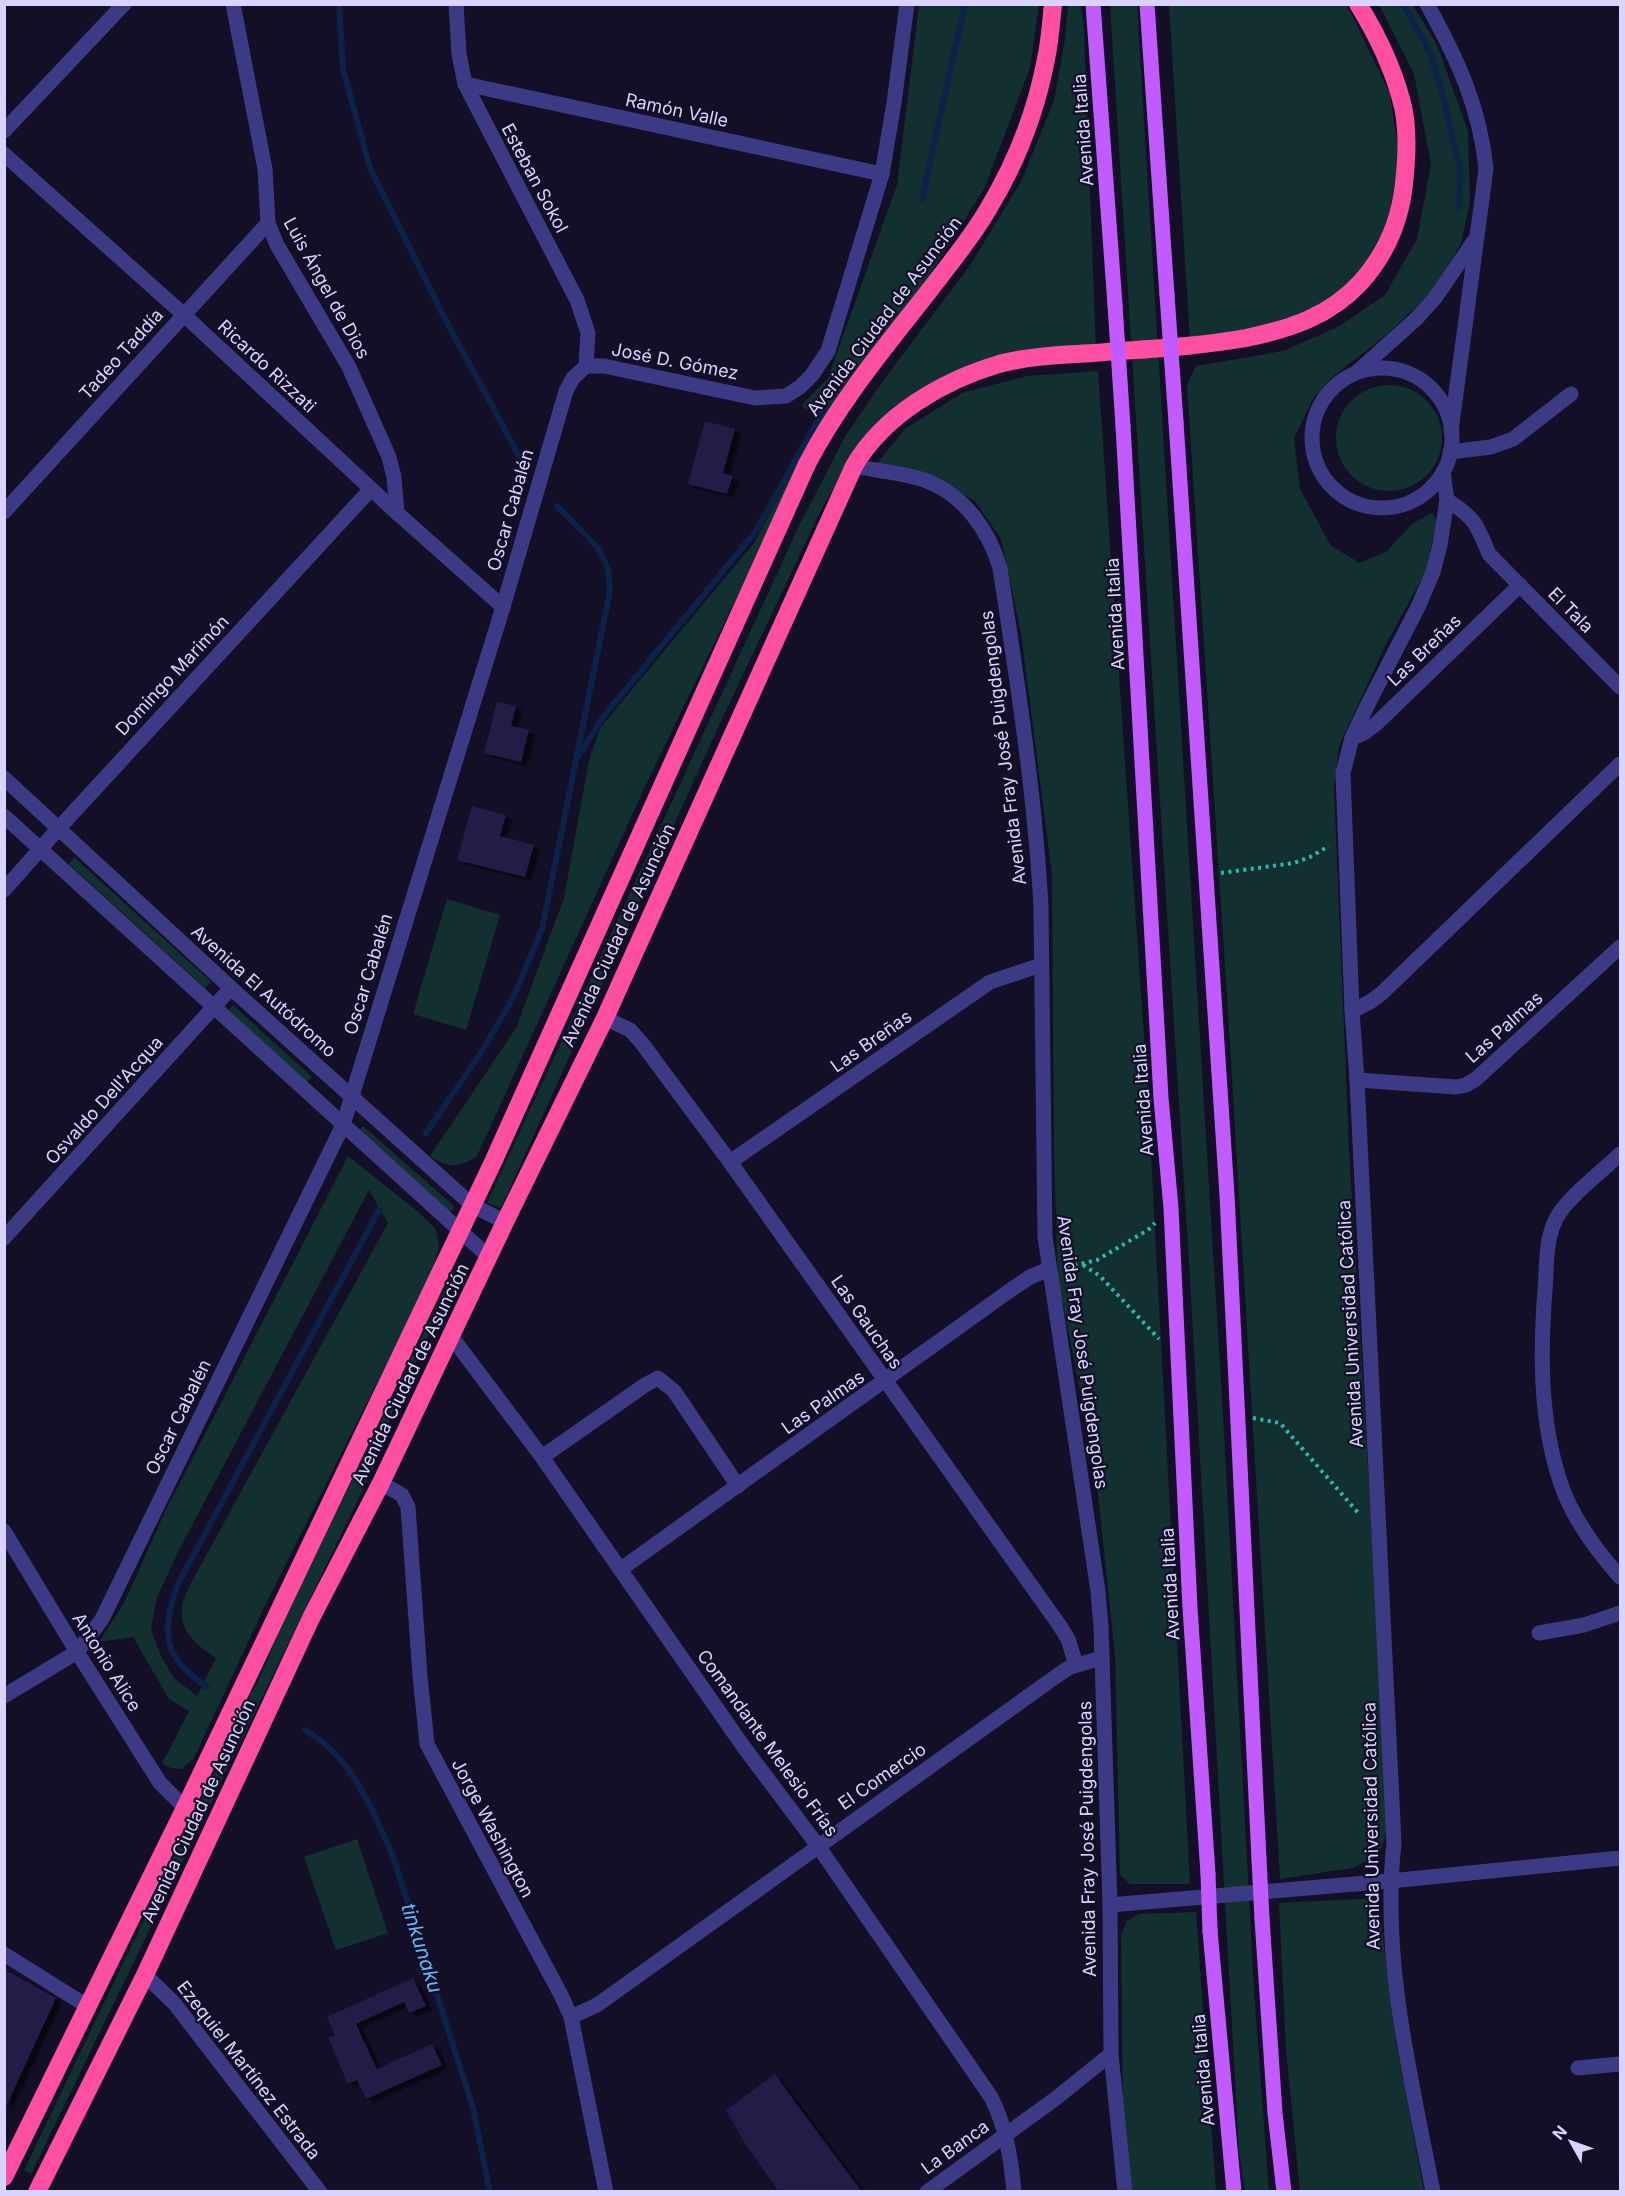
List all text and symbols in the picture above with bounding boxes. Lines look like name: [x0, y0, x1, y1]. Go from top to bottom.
street label: Avenida Italia: [1069, 73, 1097, 187]
street label: Ramón Valle: [624, 89, 730, 131]
street label: Esteban Sokol: [497, 120, 573, 236]
street label: Avenida Ciudad de Asunción: [802, 212, 966, 420]
street label: Luis Ángel de Dios: [280, 213, 375, 362]
street label: Tadeo Taddía: [75, 304, 167, 404]
street label: Ricardo Rizzati: [214, 315, 320, 417]
street label: José D. Gómez: [610, 338, 740, 384]
street label: Oscar Cabalén: [483, 447, 537, 573]
street label: Avenida Italia: [1102, 557, 1128, 671]
street label: El Tala: [1544, 583, 1598, 637]
street label: Avenida Fray José Puigdengolas: [976, 610, 1030, 886]
street label: Las Breñas: [1383, 610, 1465, 690]
street label: Domingo Marimón: [111, 611, 233, 739]
street label: Avenida Ciudad de Asunción: [557, 820, 679, 1050]
street label: Oscar Cabalén: [340, 911, 396, 1037]
street label: Avenida El Autódromo: [187, 921, 341, 1061]
street label: Las Palmas: [1461, 987, 1547, 1067]
street label: Las Breñas: [827, 1005, 915, 1077]
street label: Osvaldo Dell'Acqua: [41, 1032, 167, 1168]
street label: Avenida Italia: [1129, 1043, 1157, 1157]
street label: Avenida Universidad Católica: [1333, 1200, 1367, 1448]
street label: Avenida Fray José Puigdengolas: [1053, 1214, 1113, 1490]
street label: Avenida Ciudad de Asunción: [347, 1260, 473, 1488]
street label: Las Gauchas: [827, 1271, 907, 1373]
street label: Oscar Cabalén: [141, 1356, 215, 1478]
street label: Las Palmas: [778, 1366, 868, 1438]
street label: Avenida Italia: [1157, 1527, 1183, 1641]
street label: Antonio Alice: [68, 1609, 146, 1715]
street label: Comandante Melesio Frías: [693, 1645, 843, 1841]
street label: Avenida Ciudad de Asunción: [137, 1696, 259, 1926]
street label: Avenida Fray José Puigdengolas: [1074, 1701, 1100, 1977]
street label: Avenida Universidad Católica: [1358, 1702, 1384, 1950]
street label: El Comercio: [834, 1738, 930, 1814]
street label: Jorge Washington: [447, 1755, 539, 1901]
water label: tinkunaku: [396, 1900, 448, 1996]
street label: Ezequiel Martínez Estrada: [173, 1977, 325, 2163]
street label: Avenida Italia: [1188, 2013, 1218, 2127]
north arrow: [1541, 2112, 1601, 2172]
street label: La Banca: [917, 2115, 993, 2179]
text: N: [1548, 2121, 1571, 2143]

